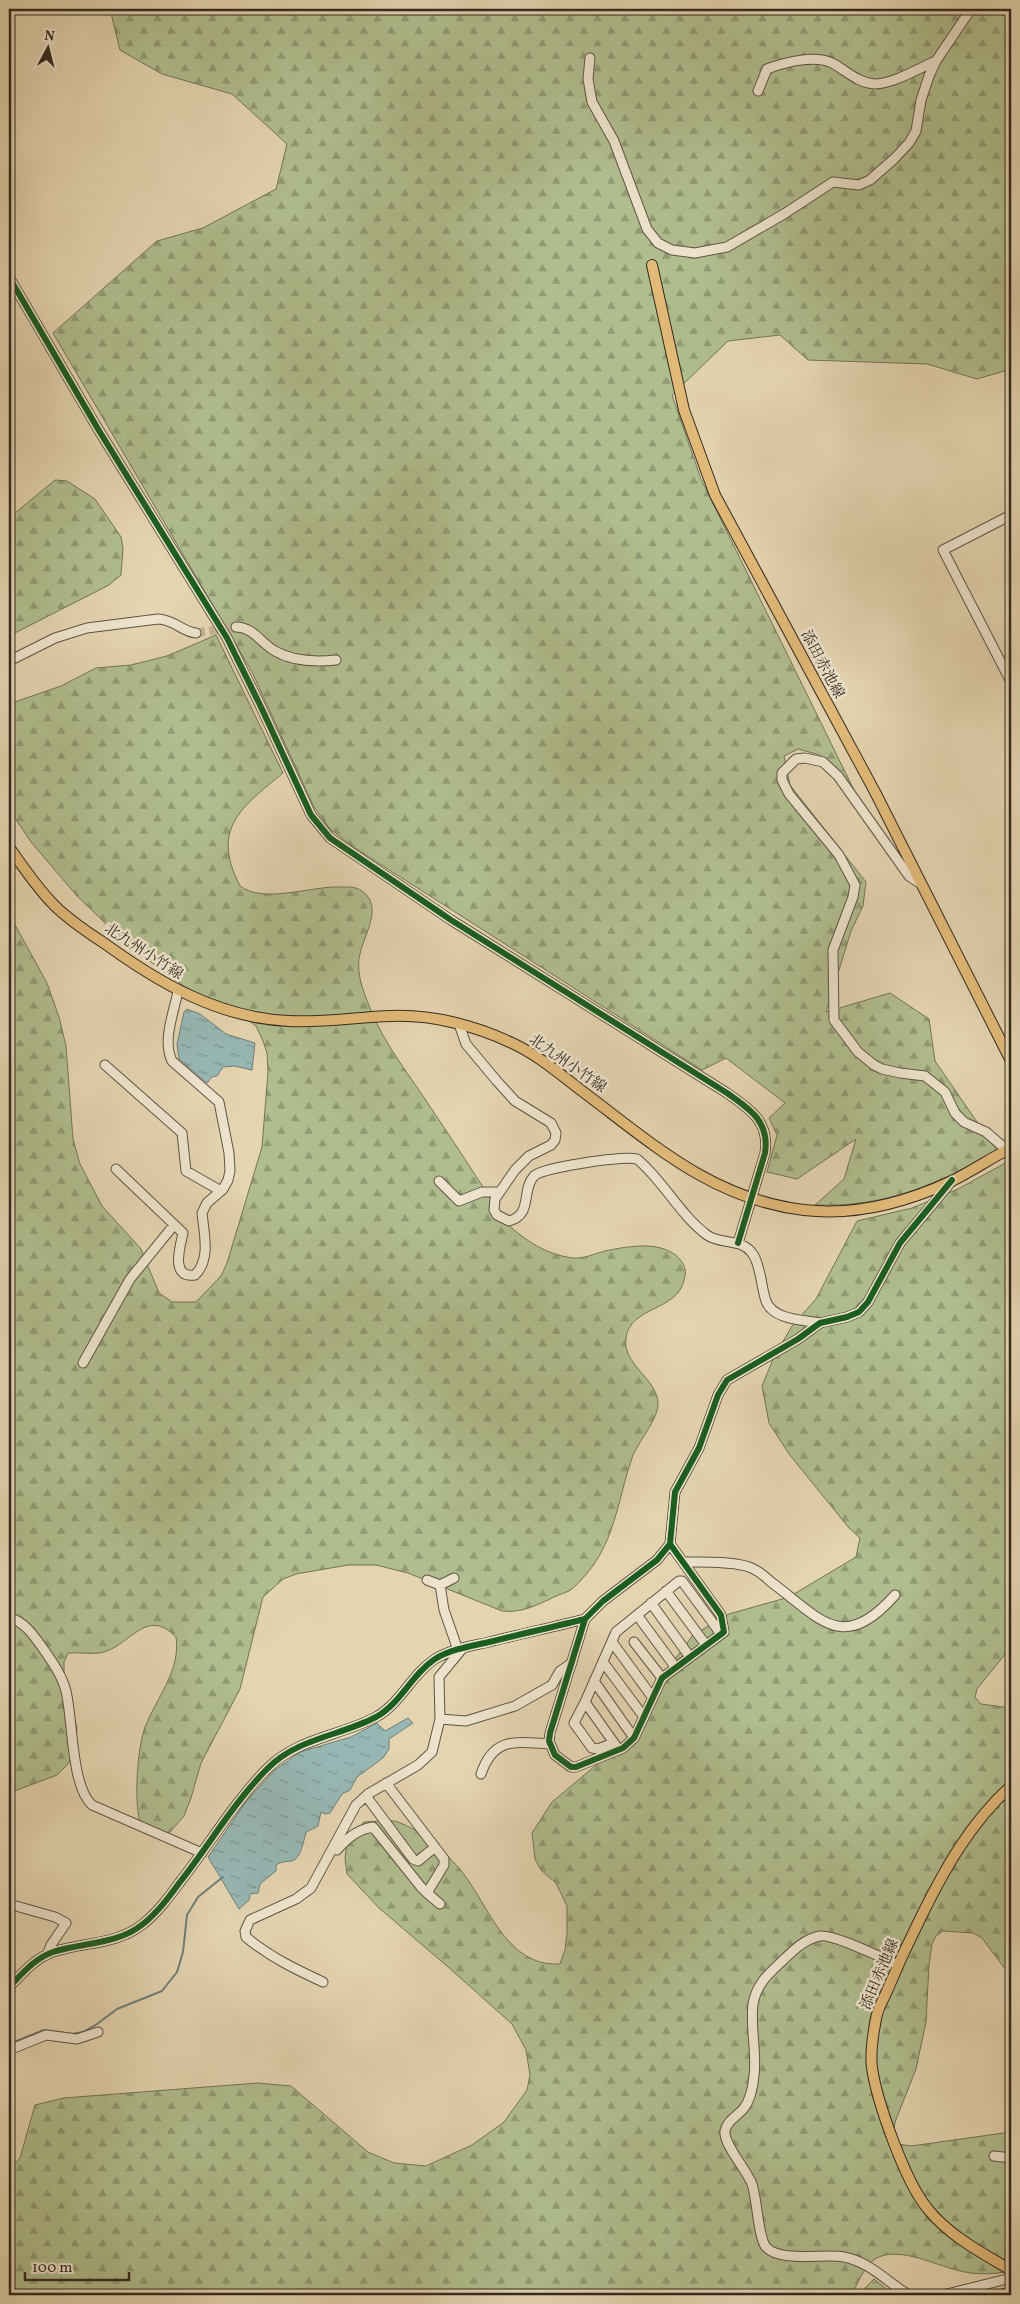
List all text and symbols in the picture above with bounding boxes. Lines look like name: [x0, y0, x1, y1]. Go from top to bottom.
north arrow: [22, 22, 72, 72]
text: N: [43, 27, 56, 47]
street label: 添田赤池線: [795, 627, 849, 703]
street label: 北九州小竹線: [100, 919, 187, 986]
street label: 北九州小竹線: [524, 1030, 610, 1099]
street label: 添田赤池線: [856, 1936, 905, 2013]
scale bar: [25, 2249, 129, 2281]
text: 100 m: [32, 2258, 72, 2279]

